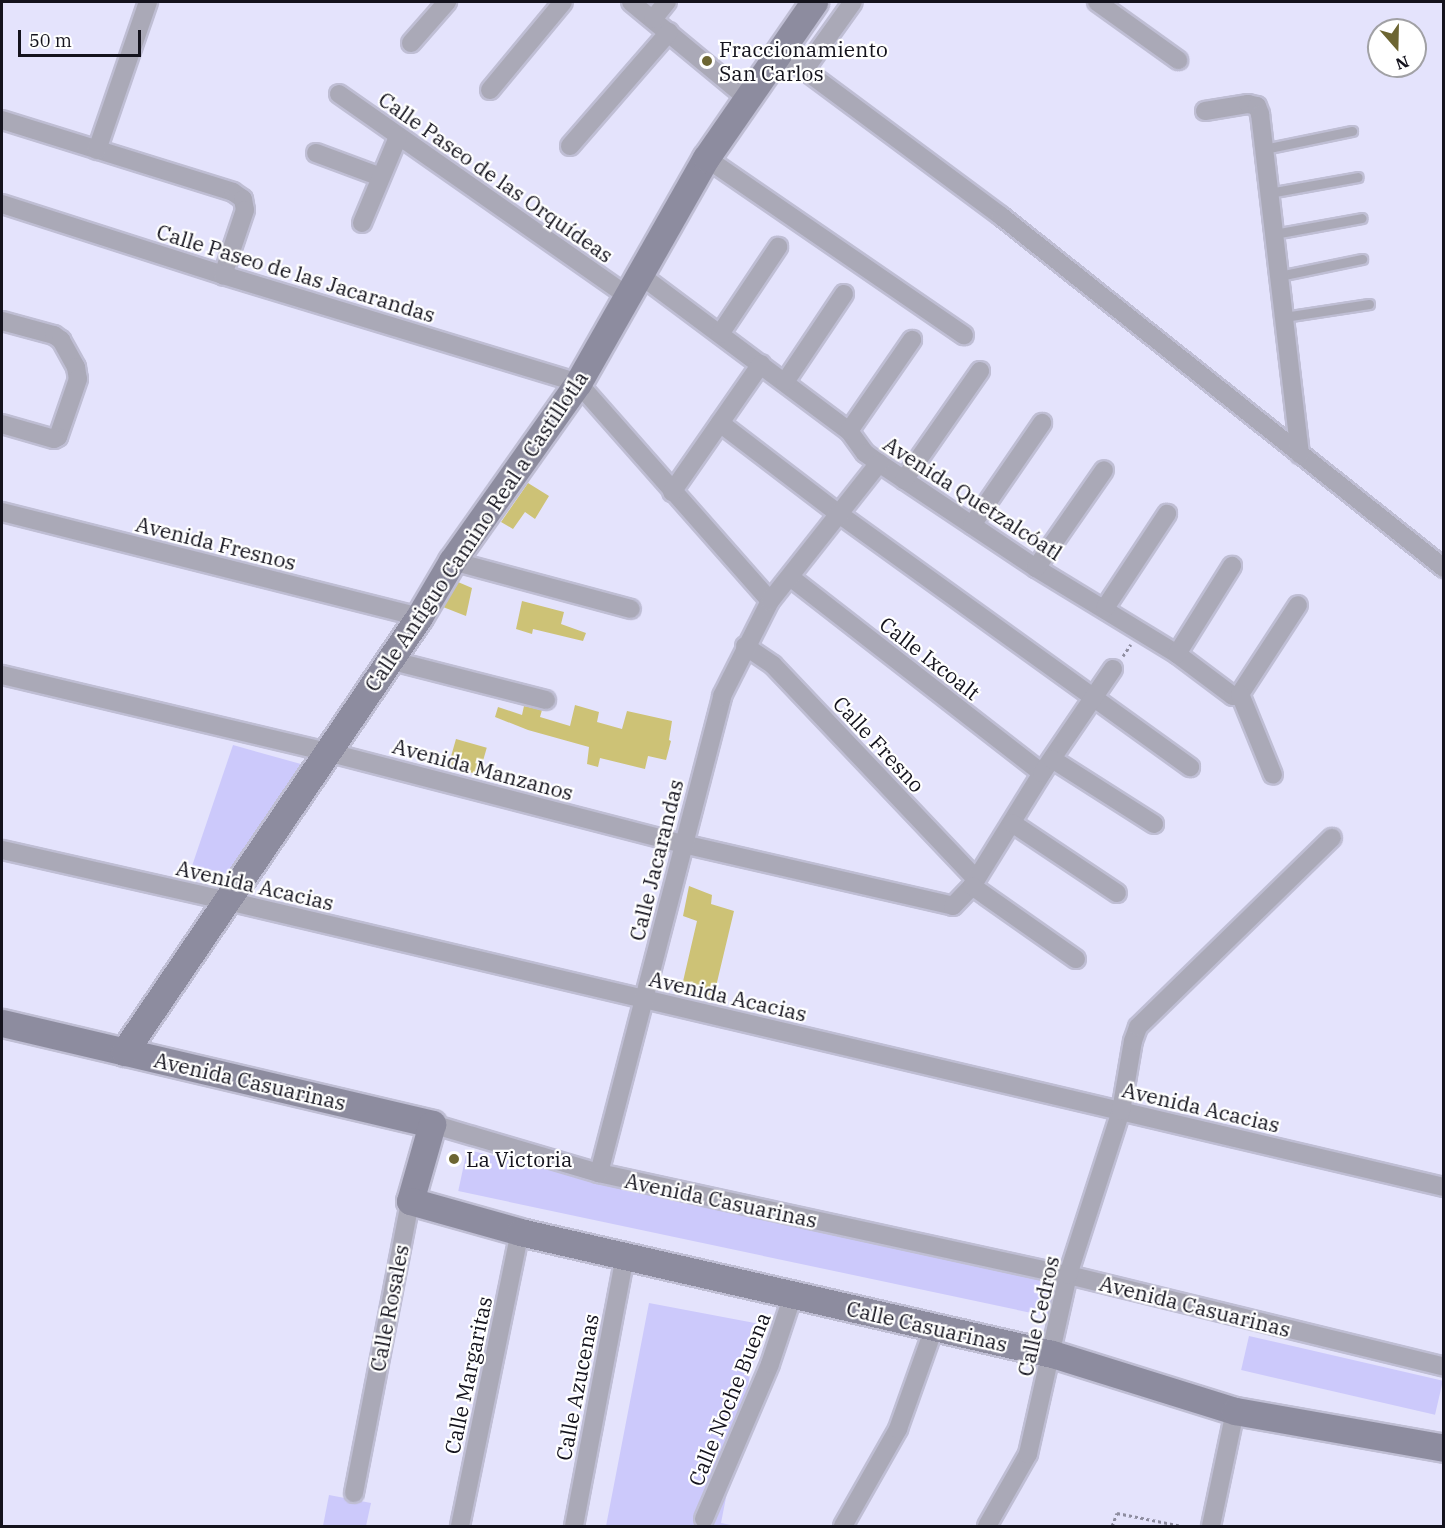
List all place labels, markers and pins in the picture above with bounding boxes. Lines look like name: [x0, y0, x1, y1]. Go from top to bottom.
place label: Fraccionamiento San Carlos: [719, 36, 888, 86]
marker: Fraccionamiento San Carlos: [700, 54, 714, 68]
place label: La Victoria: [466, 1146, 572, 1172]
marker: La Victoria: [447, 1152, 461, 1166]

